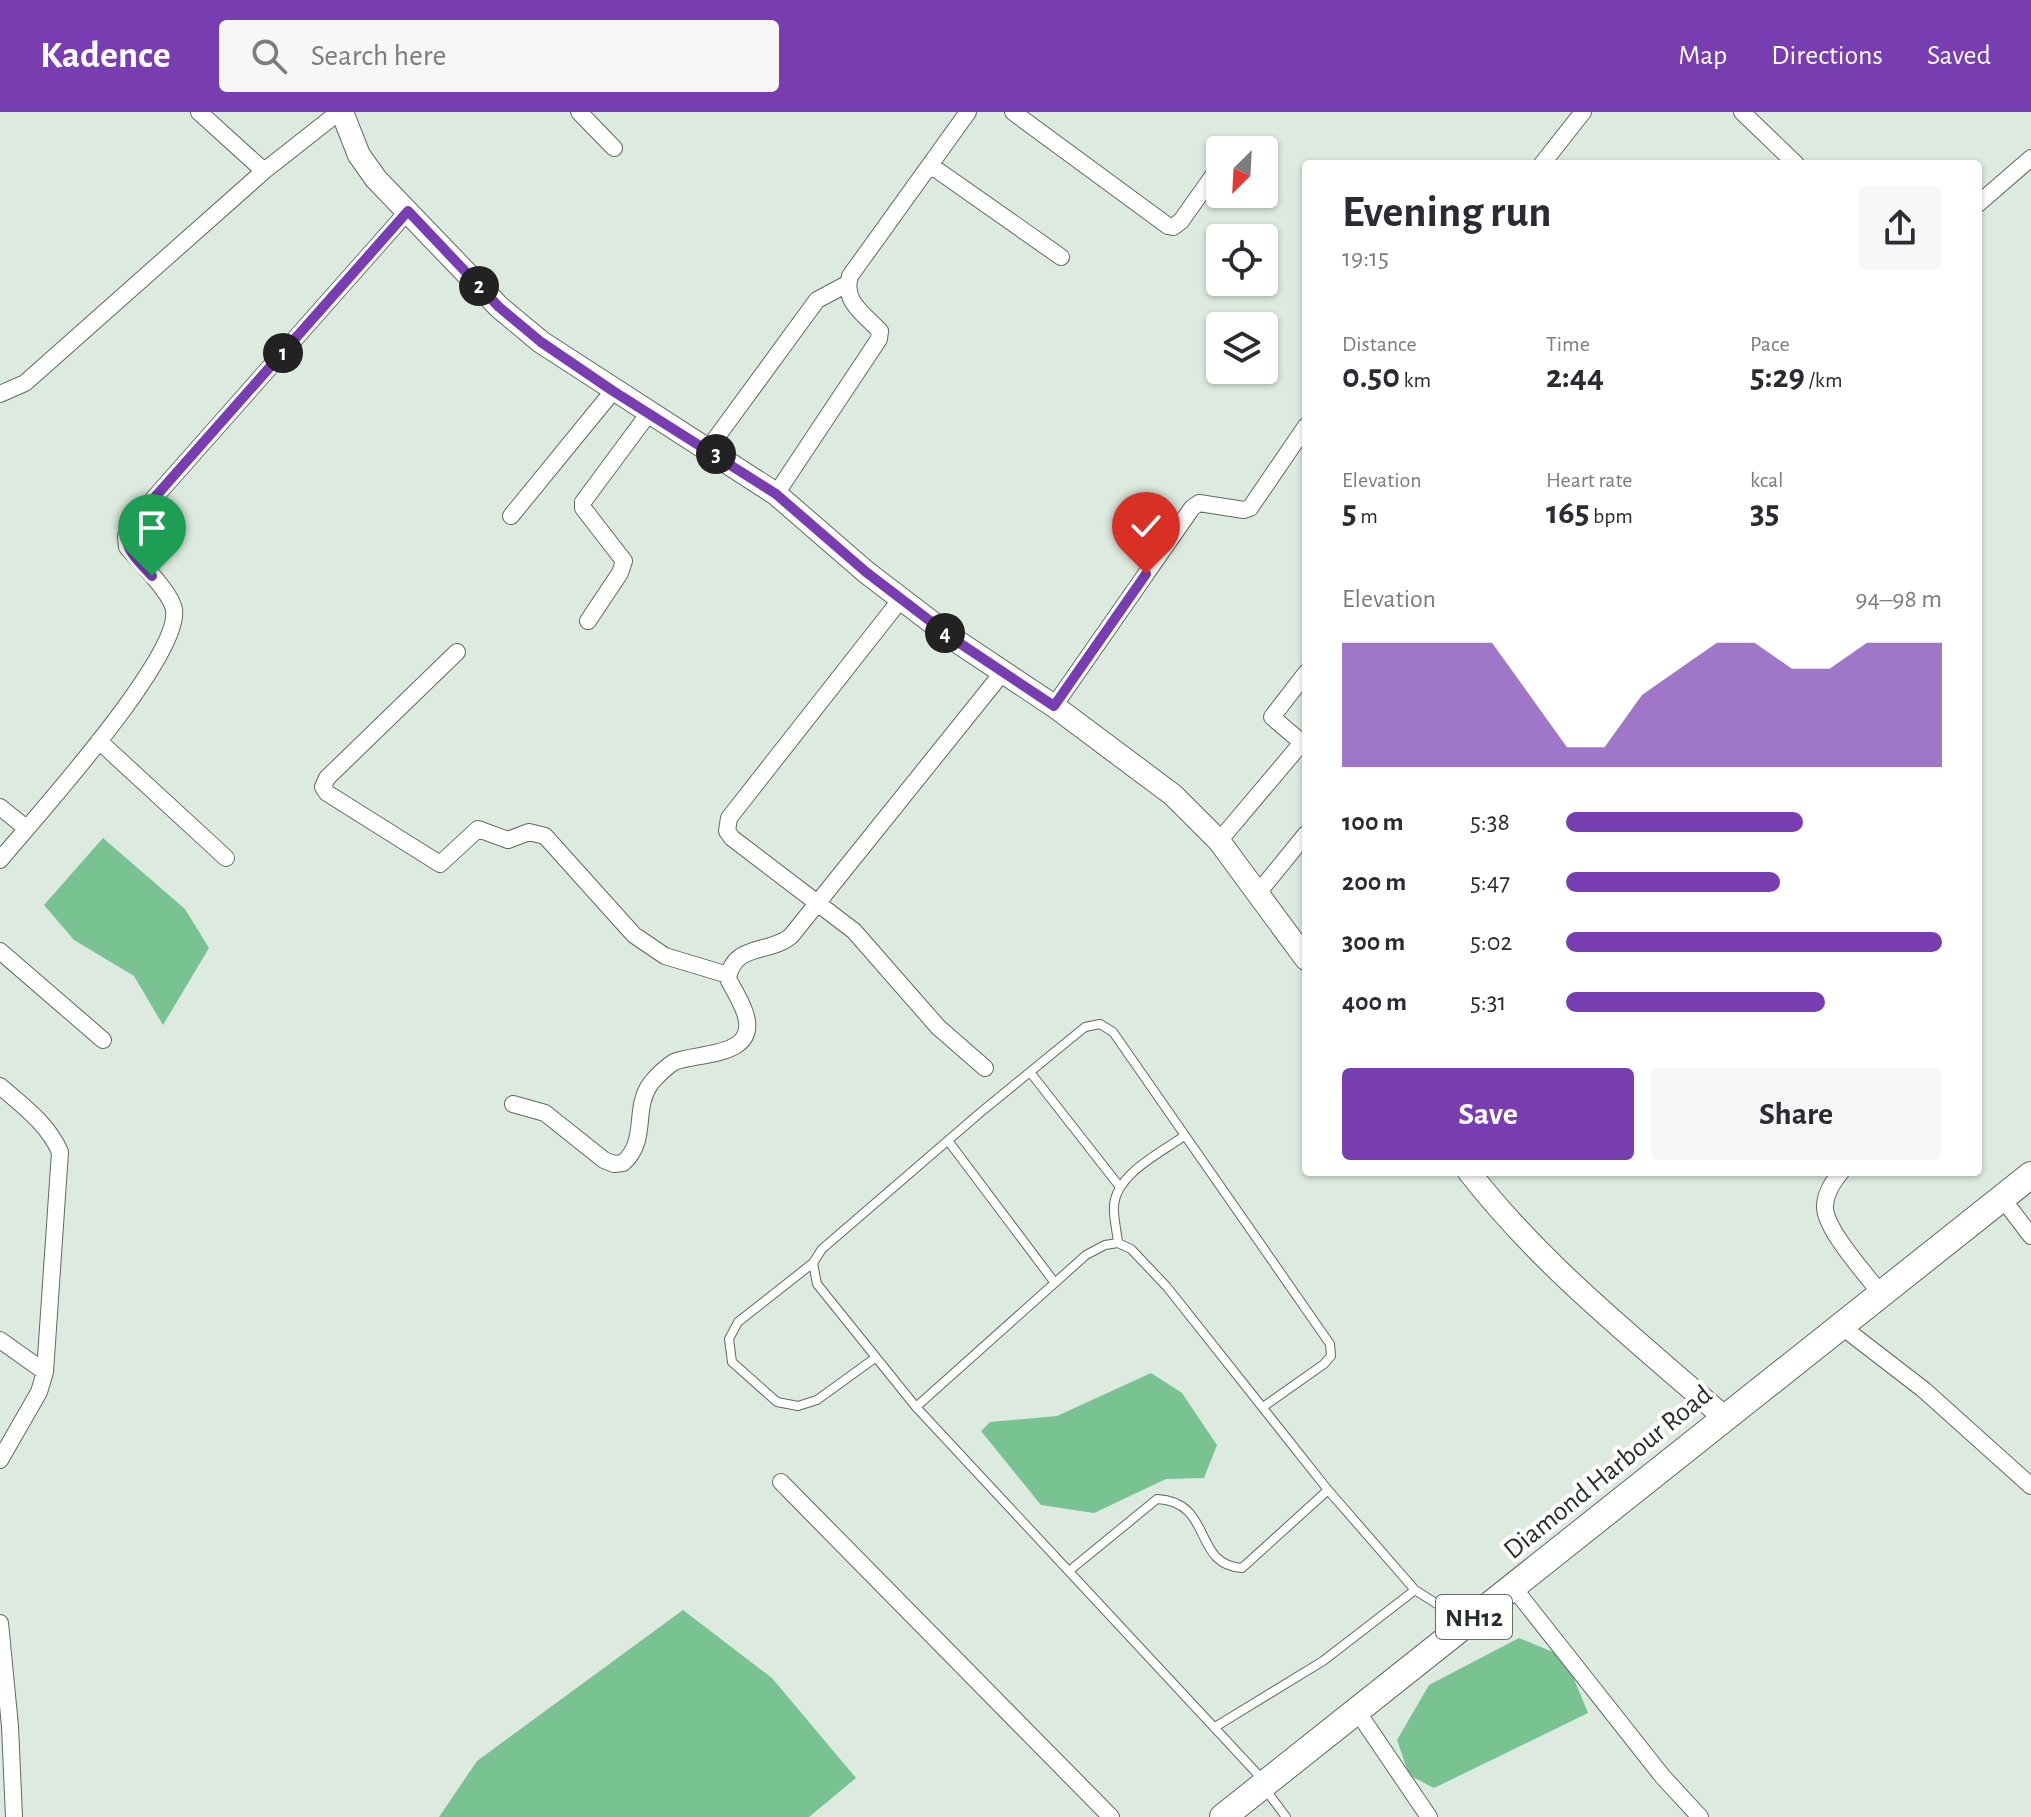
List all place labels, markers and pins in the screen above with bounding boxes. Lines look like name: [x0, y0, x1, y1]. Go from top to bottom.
pin: 2: [459, 266, 499, 306]
pin: 1: [263, 333, 303, 373]
pin: 3: [696, 434, 736, 474]
pin: [1112, 492, 1180, 574]
pin: [118, 494, 186, 576]
pin: 4: [925, 613, 965, 653]

